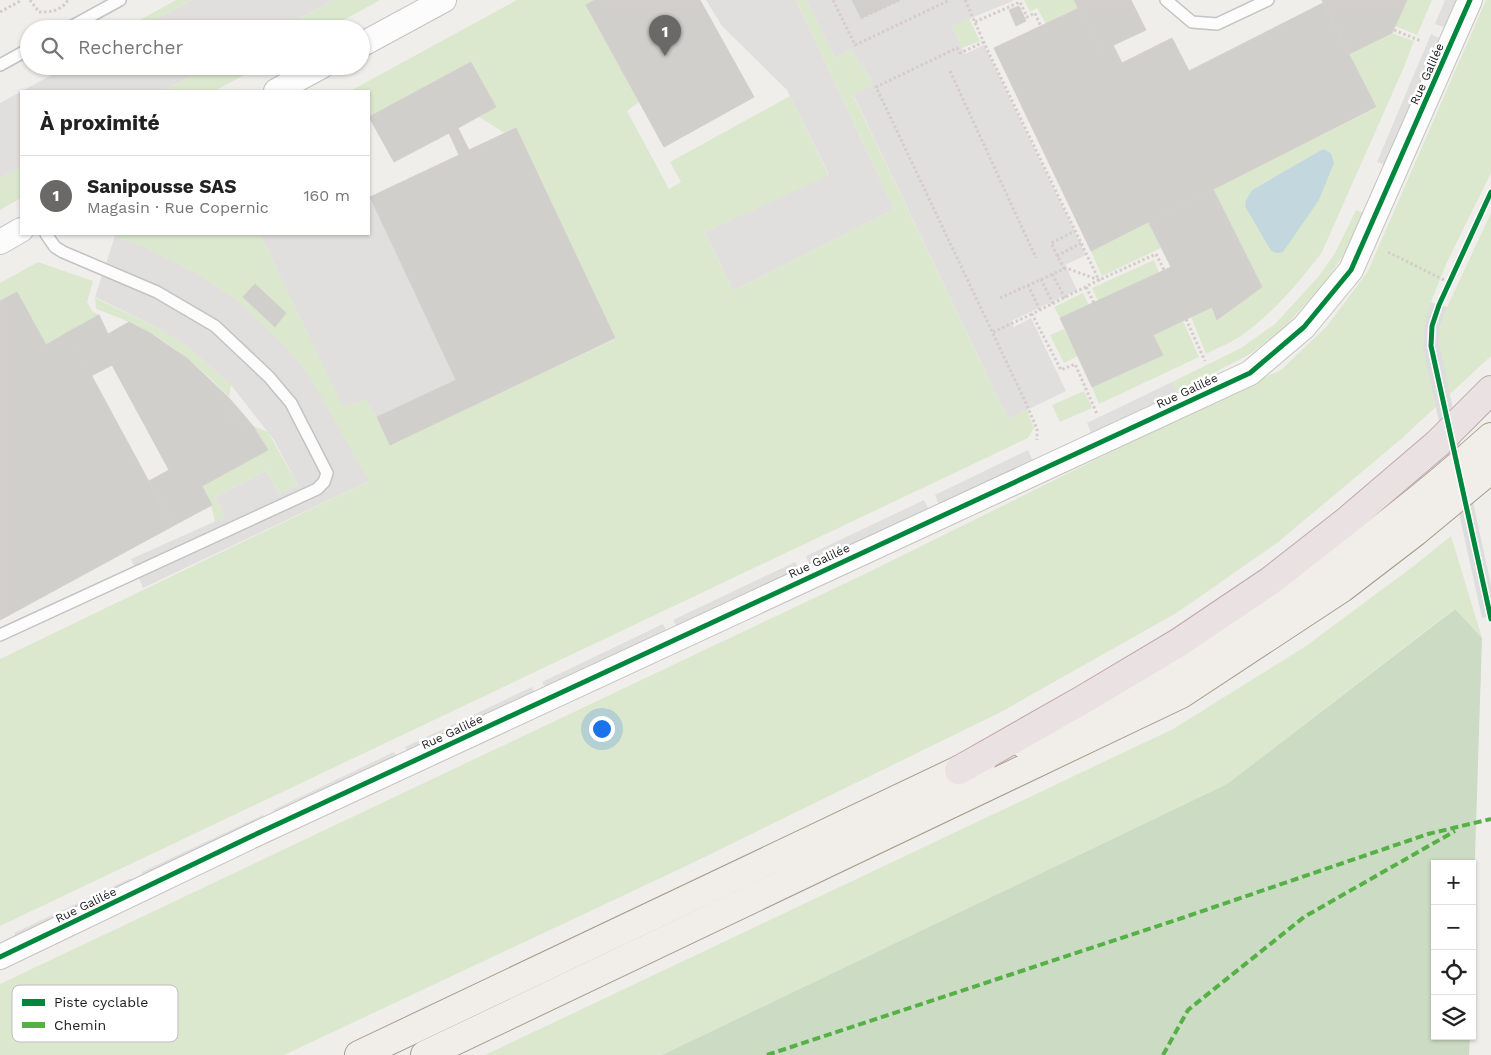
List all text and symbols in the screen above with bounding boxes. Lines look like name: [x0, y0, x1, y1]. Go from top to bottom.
pin: 1: [649, 15, 681, 56]
search box: [20, 20, 370, 75]
icon: search: [38, 34, 66, 62]
text: Rechercher: [78, 36, 183, 59]
street label: Rue Galilée: [1407, 41, 1447, 107]
text: À proximité: [40, 110, 160, 135]
text: Sanipousse SAS: [87, 175, 236, 198]
text: 1: [53, 186, 59, 205]
text: 160 m: [303, 186, 350, 205]
text: Magasin · Rue Copernic: [87, 198, 269, 217]
street label: Rue Galilée: [1154, 371, 1220, 411]
street label: Rue Galilée: [786, 541, 852, 581]
street label: Rue Galilée: [419, 712, 485, 752]
your location: [589, 716, 615, 742]
map controls: [1431, 860, 1476, 1040]
button: +: [1431, 860, 1476, 905]
street label: Rue Galilée: [53, 884, 119, 926]
button: −: [1431, 905, 1476, 950]
button: locate: [1431, 950, 1476, 995]
legend: [12, 985, 178, 1042]
text: Piste cyclable: [54, 994, 148, 1010]
button: layers: [1431, 995, 1476, 1040]
text: Chemin: [54, 1017, 106, 1033]

